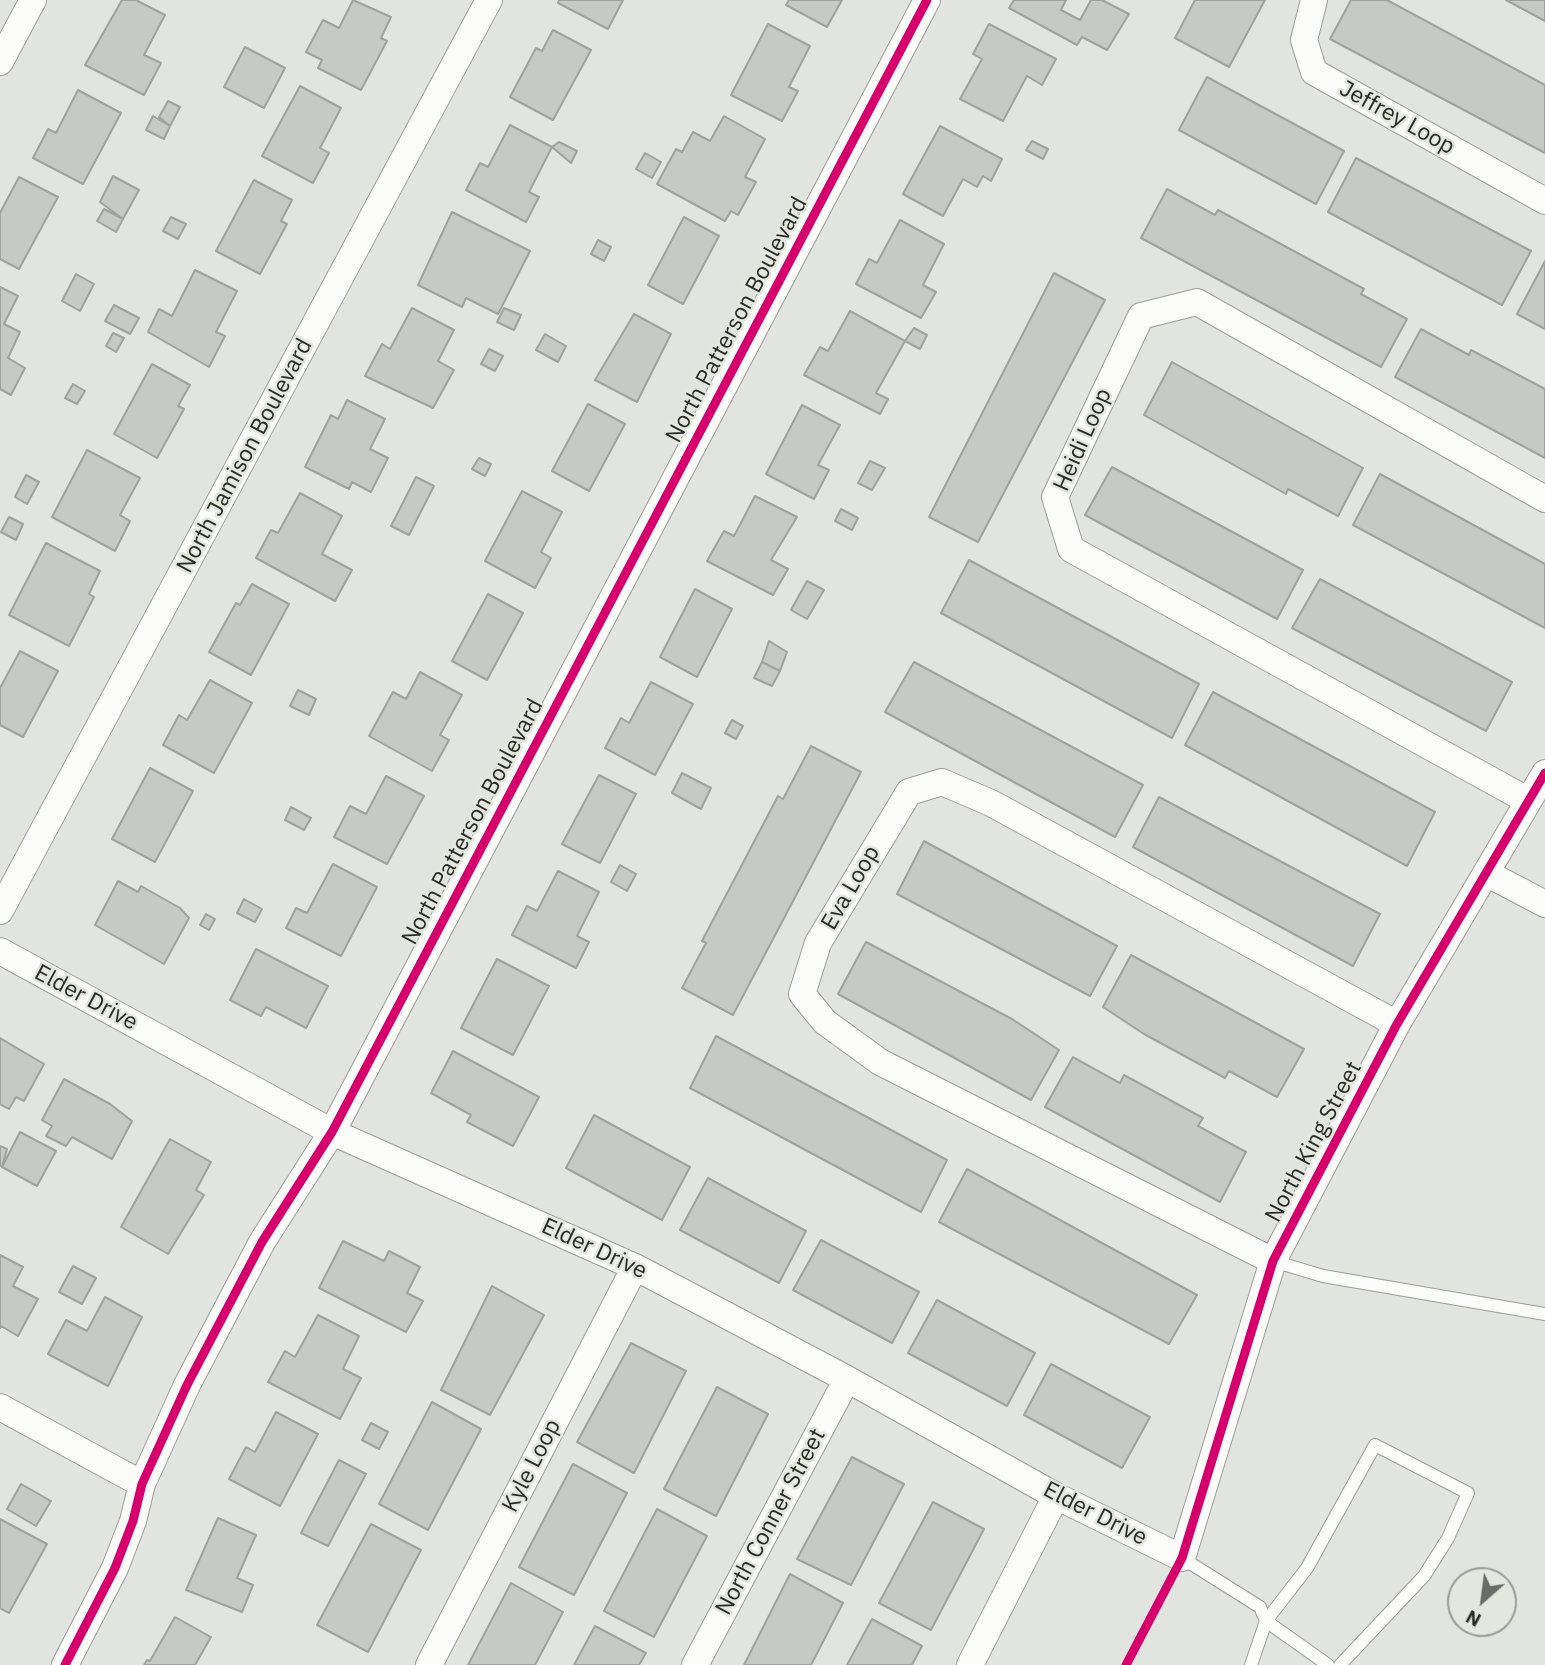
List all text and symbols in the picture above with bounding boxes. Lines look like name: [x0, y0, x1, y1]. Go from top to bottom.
street label: Jeffrey Loop: [1335, 75, 1459, 161]
street label: North Patterson Boulevard: [660, 192, 814, 448]
street label: North Jamison Boulevard: [171, 334, 319, 578]
street label: Heidi Loop: [1048, 384, 1118, 496]
street label: North Patterson Boulevard: [396, 694, 550, 950]
street label: Eva Loop: [816, 841, 886, 935]
street label: Elder Drive: [30, 959, 142, 1037]
street label: North King Street: [1260, 1057, 1368, 1227]
street label: Elder Drive: [537, 1213, 651, 1285]
street label: Kyle Loop: [497, 1415, 567, 1517]
street label: North Conner Street: [710, 1424, 832, 1620]
street label: Elder Drive: [1038, 1476, 1152, 1552]
north arrow: [1447, 1567, 1517, 1637]
text: N: [1461, 1605, 1485, 1633]

